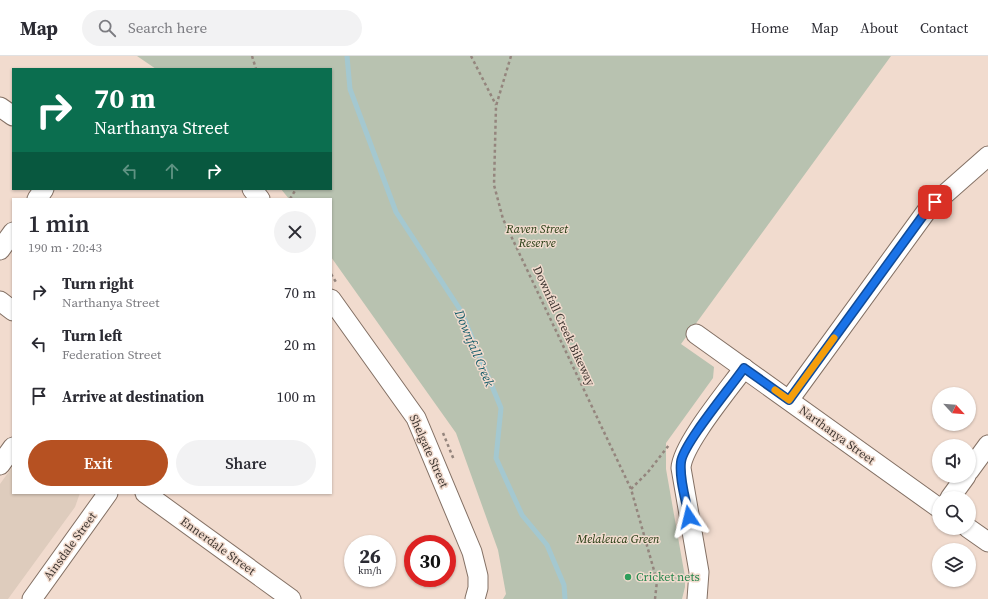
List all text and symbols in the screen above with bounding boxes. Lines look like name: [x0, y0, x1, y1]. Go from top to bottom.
search box: [82, 10, 362, 46]
text: Map: [20, 15, 58, 41]
icon: search: [96, 17, 118, 39]
text: Search here: [128, 17, 207, 38]
text: Home: [751, 18, 789, 38]
text: Map: [811, 18, 838, 38]
text: About: [860, 18, 898, 38]
text: Contact: [920, 18, 968, 38]
text: 70 m: [94, 79, 156, 117]
icon: right: [28, 84, 80, 136]
text: Narthanya Street: [94, 115, 229, 140]
icon: left: [119, 160, 141, 182]
icon: ahead: [161, 160, 183, 182]
icon: right: [203, 160, 225, 182]
pin: [918, 185, 952, 219]
icon: arrive: [924, 191, 946, 213]
text: 1 min: [28, 207, 90, 240]
button: close: [274, 211, 316, 253]
park label: Raven Street Reserve: [505, 221, 569, 251]
text: 190 m · 20:43: [28, 239, 102, 256]
street label: Downfall Creek Bikeway: [529, 264, 599, 389]
text: Turn right: [62, 273, 134, 294]
icon: right: [28, 281, 50, 303]
text: 70 m: [284, 282, 316, 303]
text: Narthanya Street: [62, 294, 159, 311]
water label: Downfall Creek: [450, 306, 499, 390]
text: Turn left: [62, 325, 122, 346]
icon: left: [28, 333, 50, 355]
text: 20 m: [284, 334, 316, 355]
text: Federation Street: [62, 346, 161, 363]
icon: arrive: [28, 385, 50, 407]
text: Arrive at destination: [62, 386, 204, 407]
text: 100 m: [276, 386, 316, 407]
north arrow: [932, 387, 976, 431]
map controls: [932, 387, 976, 587]
street label: Narthanya Street: [796, 402, 878, 468]
street label: Shelgate Street: [406, 412, 452, 490]
button: sound: [932, 439, 976, 483]
button: Exit: [28, 440, 168, 486]
button: Share: [176, 440, 316, 486]
button: search: [932, 491, 976, 535]
position arrow: [668, 496, 710, 538]
street label: Ainsdale Street: [40, 509, 100, 583]
street label: Ennerdale Street: [177, 513, 259, 579]
park label: Melaleuca Green: [575, 531, 660, 547]
speed limit sign: 30: [404, 535, 456, 587]
text: 26: [359, 542, 381, 570]
button: layers: [932, 543, 976, 587]
text: km/h: [358, 564, 382, 577]
place label: Cricket nets: [636, 569, 700, 585]
marker: Cricket nets: [623, 572, 633, 582]

